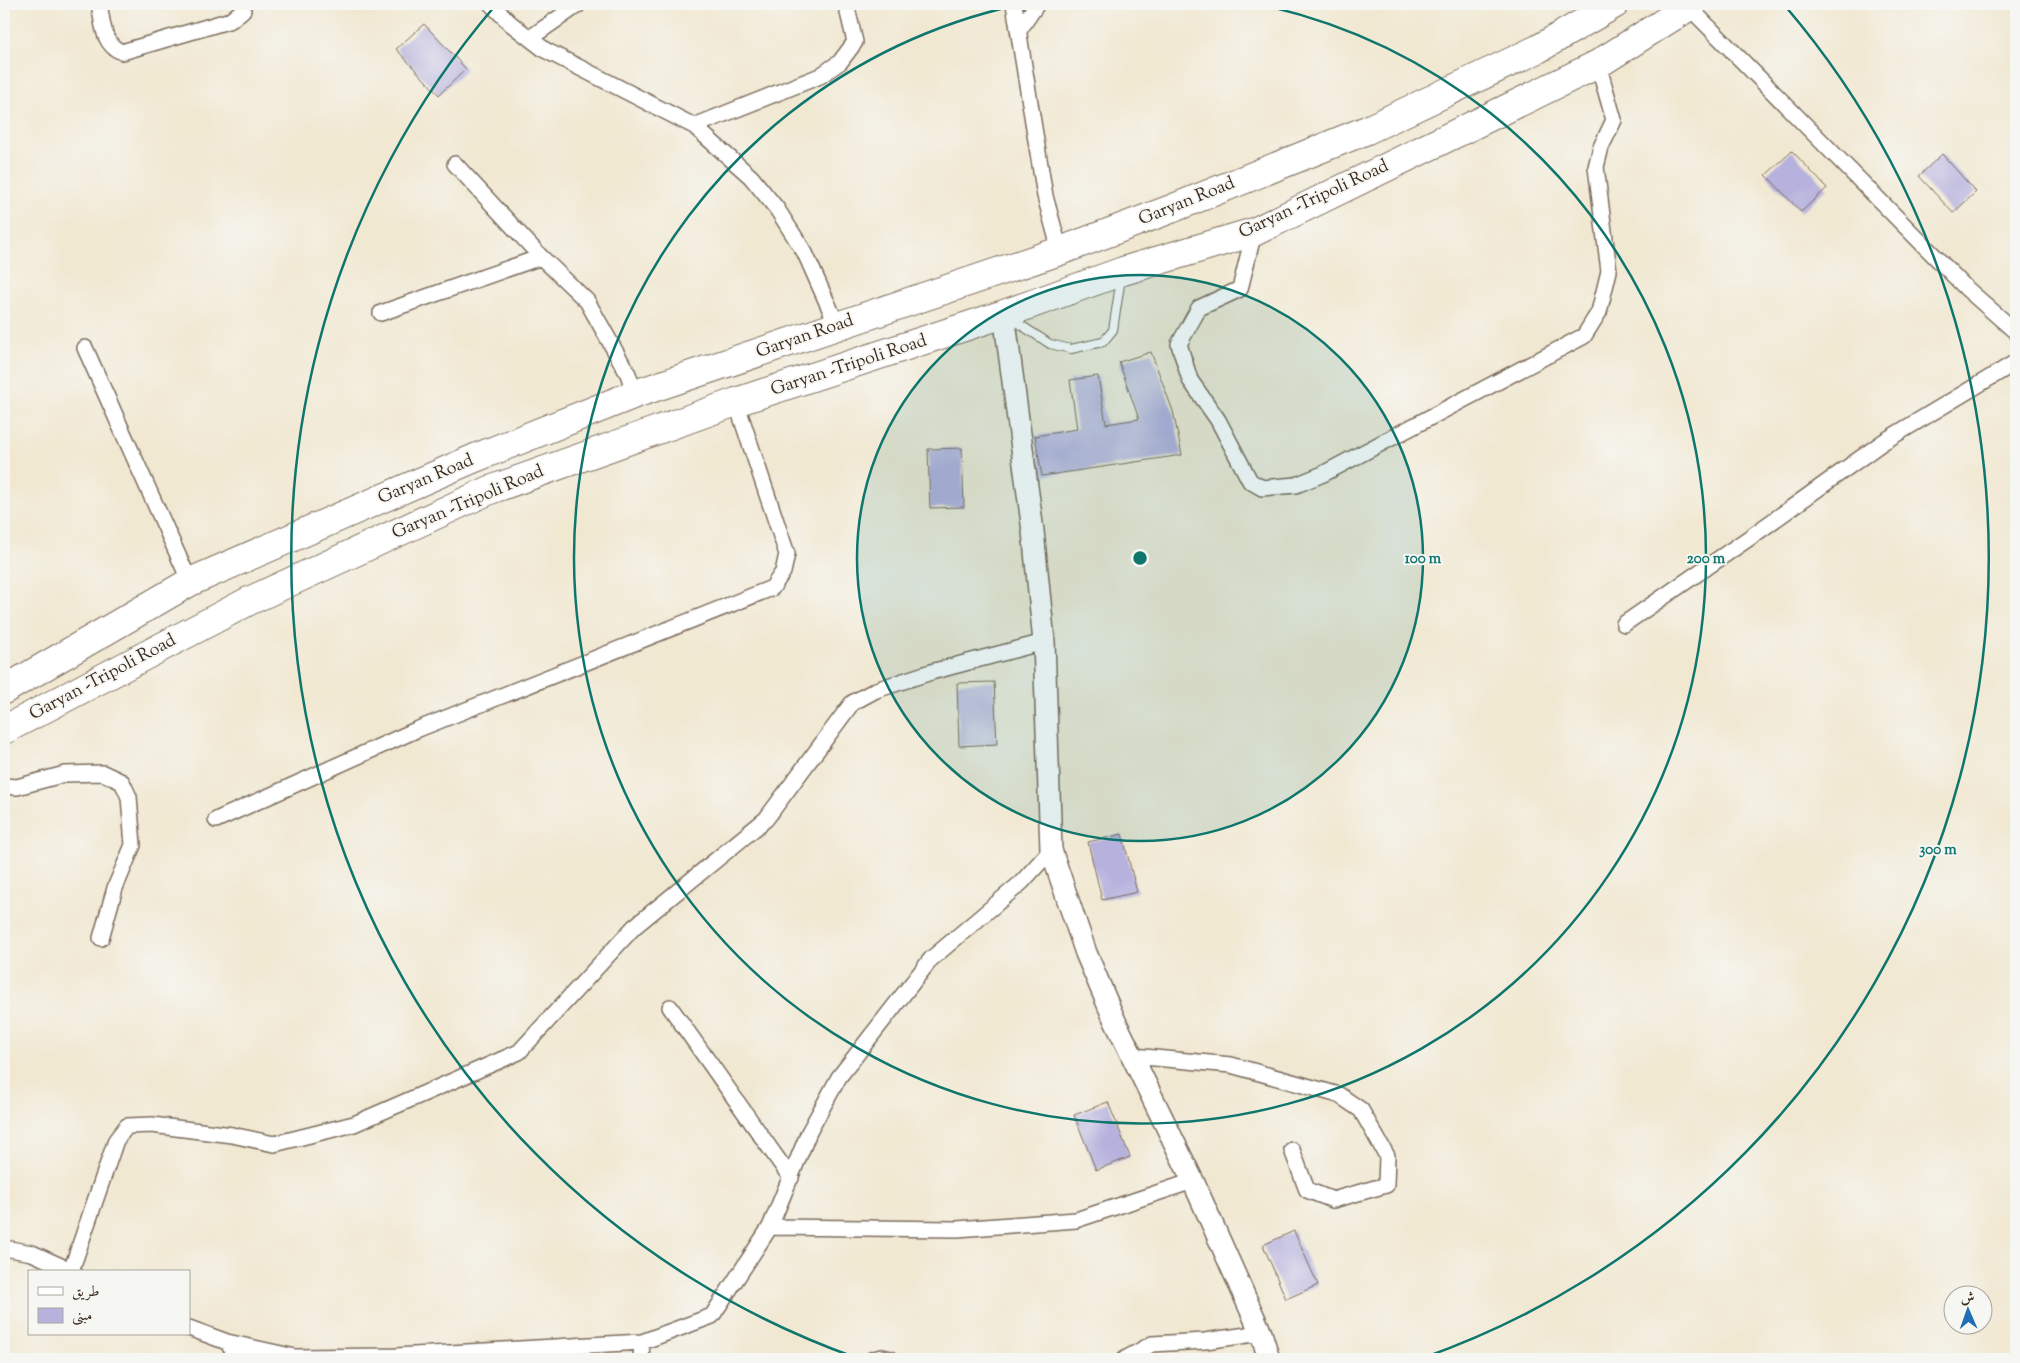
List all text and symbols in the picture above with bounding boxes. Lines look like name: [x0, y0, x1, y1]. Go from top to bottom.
street label: Garyan -Tripoli Road: [1235, 154, 1393, 246]
street label: Garyan Road: [1135, 171, 1239, 233]
street label: Garyan Road: [753, 308, 857, 366]
street label: Garyan -Tripoli Road: [768, 328, 930, 404]
street label: Garyan Road: [374, 448, 478, 512]
street label: Garyan -Tripoli Road: [388, 459, 548, 547]
centre of rings: [1131, 549, 1149, 567]
text: 100 m: [1405, 549, 1442, 570]
text: 200 m: [1687, 549, 1726, 570]
street label: Garyan -Tripoli Road: [25, 628, 181, 728]
text: 300 m: [1919, 840, 1957, 861]
legend: [28, 1270, 190, 1336]
text: طريق: [72, 1282, 99, 1303]
north arrow: [1942, 1286, 1992, 1336]
text: ش: [1960, 1289, 1975, 1309]
text: مبنى: [72, 1306, 92, 1327]

